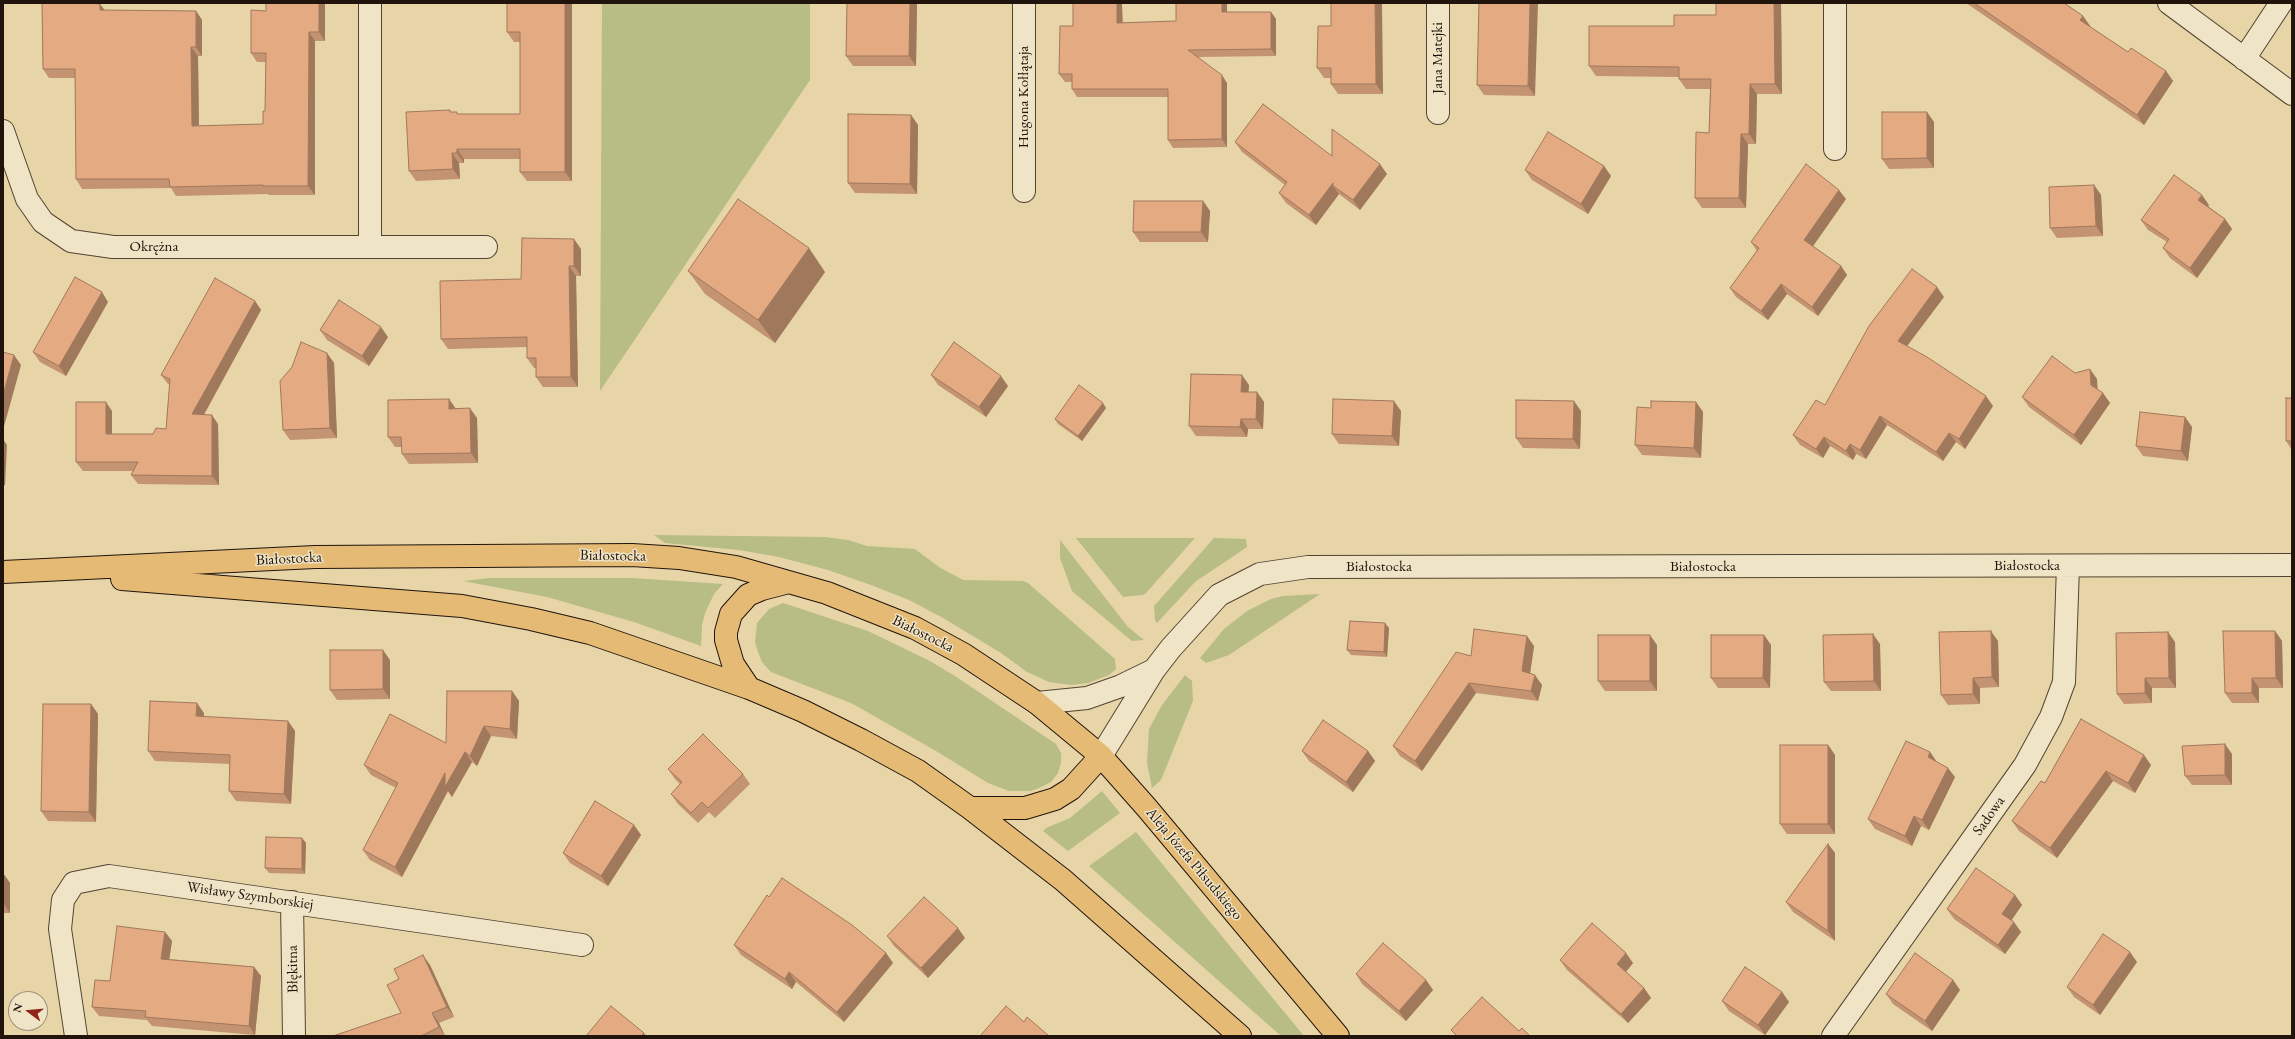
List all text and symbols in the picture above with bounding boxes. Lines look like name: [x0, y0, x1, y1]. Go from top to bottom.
street label: Jana Matejki: [1429, 22, 1447, 94]
street label: Hugona Kołłątaja: [1015, 46, 1033, 148]
street label: Okrężna: [130, 238, 178, 256]
street label: Białostocka: [580, 546, 646, 566]
street label: Białostocka: [255, 548, 323, 570]
street label: Białostocka: [1994, 557, 2060, 575]
street label: Białostocka: [1346, 558, 1412, 576]
street label: Białostocka: [1670, 558, 1736, 576]
street label: Białostocka: [889, 611, 957, 657]
street label: Sadowa: [1969, 793, 2009, 839]
street label: Aleja Józefa Piłsudskiego: [1142, 804, 1246, 924]
street label: Wisławy Szymborskiej: [186, 878, 314, 914]
street label: Błękitna: [284, 945, 302, 993]
north arrow: [8, 991, 48, 1031]
text: N: [9, 1002, 25, 1014]

